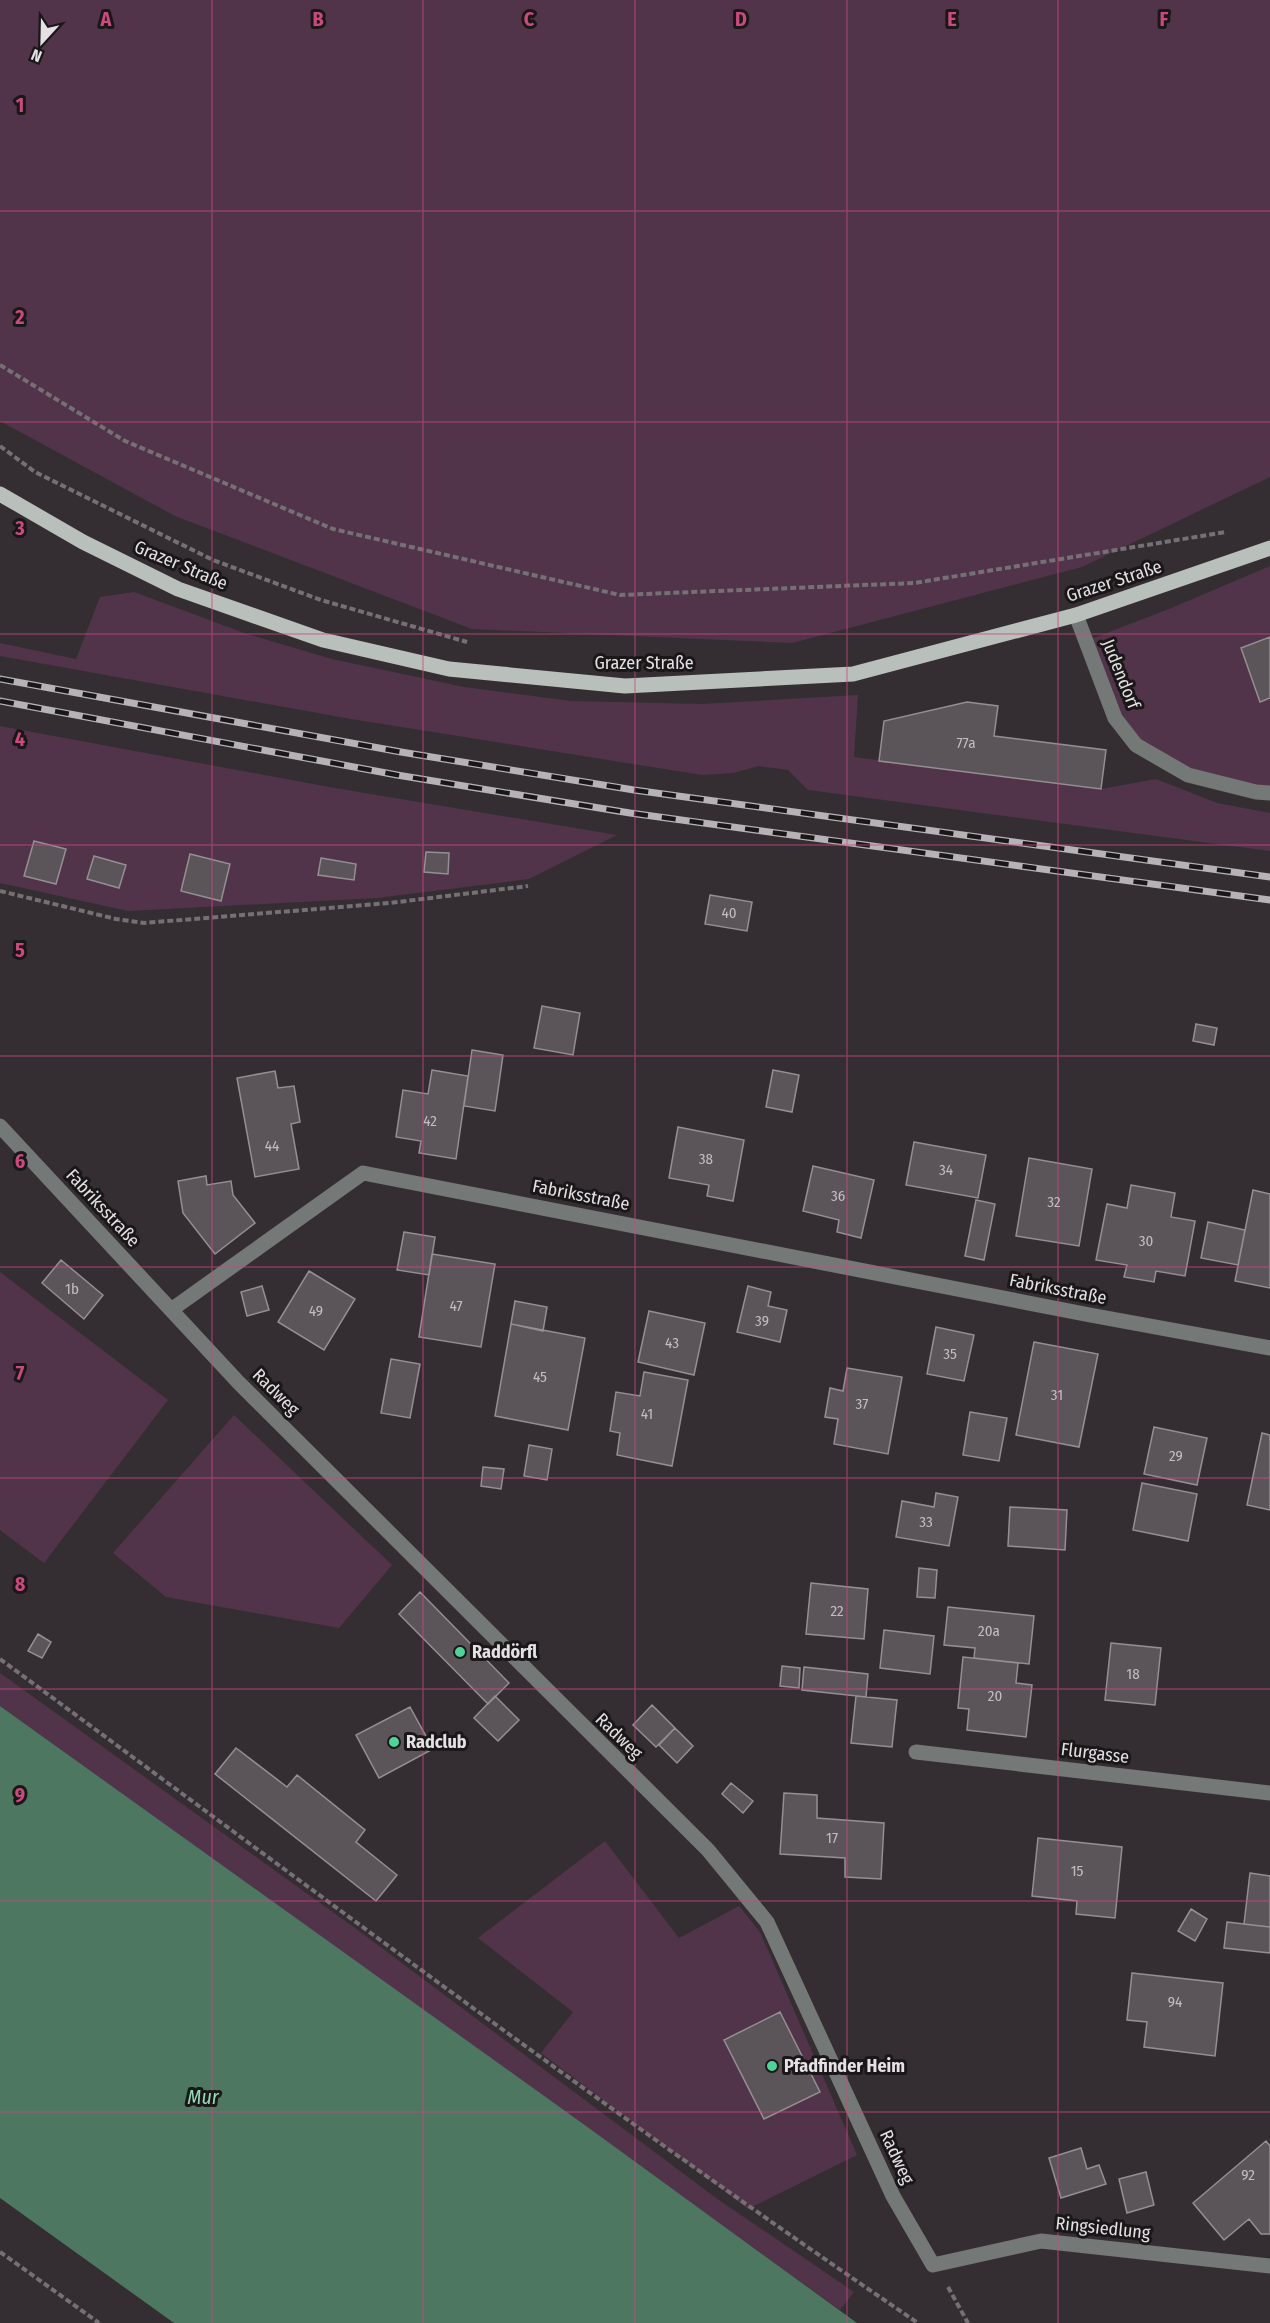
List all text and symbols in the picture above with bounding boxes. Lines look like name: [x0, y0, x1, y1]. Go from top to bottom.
text: A: [100, 7, 113, 31]
text: B: [312, 7, 324, 31]
text: C: [524, 7, 535, 31]
text: D: [735, 7, 747, 31]
text: E: [947, 7, 957, 31]
text: F: [1160, 7, 1169, 31]
north arrow: [12, 12, 72, 72]
text: N: [29, 45, 45, 66]
text: 1: [16, 93, 24, 117]
text: 2: [14, 305, 25, 329]
text: 3: [14, 516, 25, 540]
street label: Grazer Straße: [131, 536, 231, 595]
street label: Grazer Straße: [1063, 555, 1165, 607]
street label: Judendorf: [1097, 636, 1145, 713]
street label: Grazer Straße: [594, 652, 694, 674]
text: 4: [15, 727, 25, 751]
house number: 77a: [956, 734, 976, 752]
house number: 40: [721, 904, 737, 922]
text: 5: [15, 938, 25, 962]
house number: 42: [423, 1112, 437, 1130]
house number: 44: [265, 1137, 279, 1155]
text: 6: [15, 1149, 25, 1173]
house number: 38: [699, 1150, 713, 1168]
house number: 34: [939, 1161, 953, 1179]
street label: Fabriksstraße: [61, 1164, 145, 1252]
street label: Fabriksstraße: [531, 1175, 632, 1215]
house number: 36: [831, 1187, 845, 1205]
house number: 32: [1047, 1193, 1061, 1211]
house number: 30: [1139, 1232, 1153, 1250]
street label: Fabriksstraße: [1008, 1269, 1109, 1309]
house number: 1b: [65, 1280, 79, 1298]
house number: 47: [449, 1297, 463, 1315]
house number: 49: [309, 1302, 323, 1320]
house number: 39: [755, 1312, 769, 1330]
house number: 43: [665, 1334, 679, 1352]
house number: 35: [943, 1345, 957, 1363]
text: 7: [16, 1361, 25, 1385]
street label: Radweg: [248, 1364, 304, 1420]
house number: 45: [533, 1368, 547, 1386]
house number: 31: [1051, 1386, 1063, 1404]
house number: 37: [856, 1395, 868, 1413]
house number: 41: [641, 1405, 653, 1423]
house number: 29: [1169, 1447, 1183, 1465]
house number: 33: [919, 1513, 933, 1531]
text: 8: [15, 1572, 26, 1596]
house number: 22: [830, 1602, 844, 1620]
house number: 20a: [978, 1622, 1000, 1640]
place label: Raddörfl: [472, 1641, 538, 1663]
marker: Raddörfl: [453, 1645, 467, 1659]
house number: 18: [1126, 1665, 1140, 1683]
house number: 20: [988, 1687, 1002, 1705]
street label: Radweg: [591, 1708, 648, 1764]
place label: Radclub: [406, 1731, 467, 1753]
marker: Radclub: [387, 1735, 401, 1749]
street label: Flurgasse: [1060, 1738, 1131, 1768]
text: 9: [15, 1783, 25, 1807]
house number: 17: [826, 1829, 838, 1847]
house number: 15: [1071, 1862, 1083, 1880]
house number: 94: [1168, 1993, 1182, 2011]
place label: Pfadfinder Heim: [784, 2055, 905, 2077]
marker: Pfadfinder Heim: [765, 2059, 779, 2073]
water label: Mur: [187, 2085, 220, 2109]
street label: Radweg: [875, 2126, 919, 2188]
house number: 92: [1241, 2166, 1255, 2184]
street label: Ringsiedlung: [1055, 2212, 1152, 2244]

